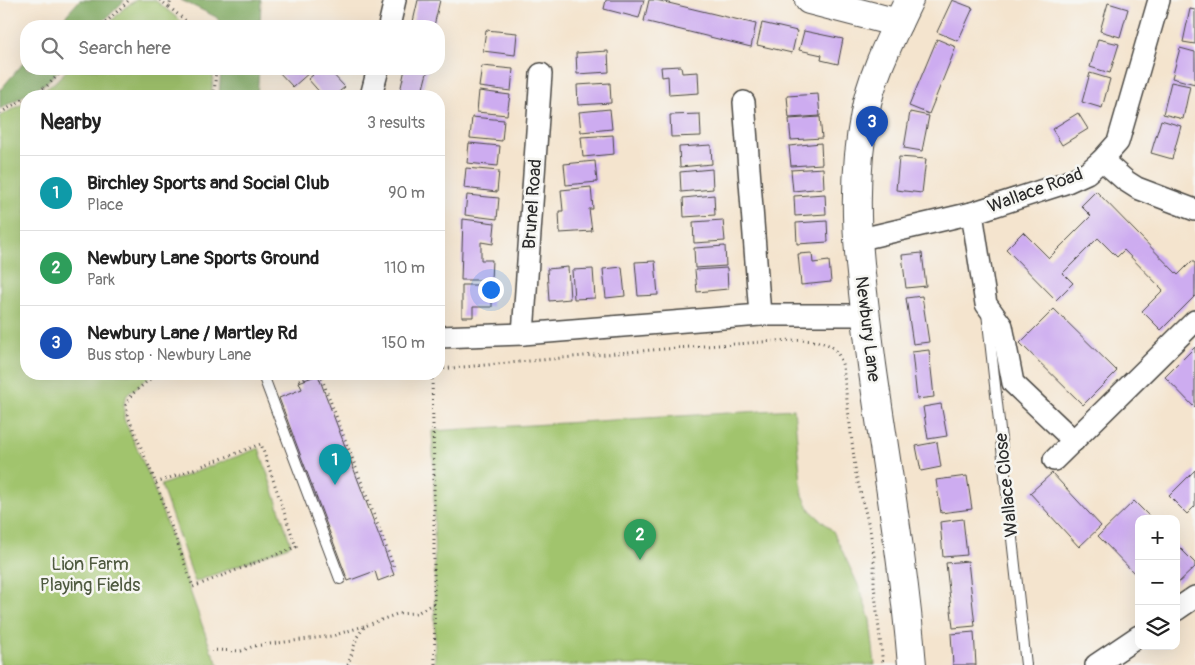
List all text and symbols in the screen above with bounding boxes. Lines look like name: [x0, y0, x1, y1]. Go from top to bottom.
search box: [20, 20, 445, 75]
icon: search: [38, 34, 66, 62]
text: Search here: [78, 36, 171, 60]
pin: 3: [856, 106, 888, 147]
text: Nearby: [40, 109, 101, 136]
text: 3 results: [367, 113, 425, 133]
street label: Brunel Road: [518, 158, 547, 250]
street label: Wallace Road: [984, 163, 1086, 218]
text: Birchley Sports and Social Club: [87, 171, 329, 195]
text: 1: [53, 183, 59, 203]
text: 90 m: [388, 183, 425, 203]
text: Place: [87, 195, 123, 215]
text: Newbury Lane Sports Ground: [87, 246, 319, 270]
text: 2: [52, 258, 60, 278]
text: 110 m: [384, 258, 425, 278]
text: Park: [87, 270, 115, 290]
street label: Newbury Lane: [850, 275, 885, 383]
your location: [478, 277, 504, 303]
text: Newbury Lane / Martley Rd: [87, 321, 298, 345]
text: 3: [52, 333, 60, 353]
text: 150 m: [381, 333, 425, 353]
text: Bus stop · Newbury Lane: [87, 345, 251, 365]
street label: Wallace Close: [990, 432, 1023, 538]
pin: 1: [319, 444, 351, 485]
map controls: [1135, 515, 1180, 650]
button: +: [1135, 515, 1180, 560]
pin: 2: [624, 519, 656, 560]
park label: Lion Farm Playing Fields: [40, 553, 140, 597]
button: −: [1135, 560, 1180, 605]
button: layers: [1135, 605, 1180, 650]

